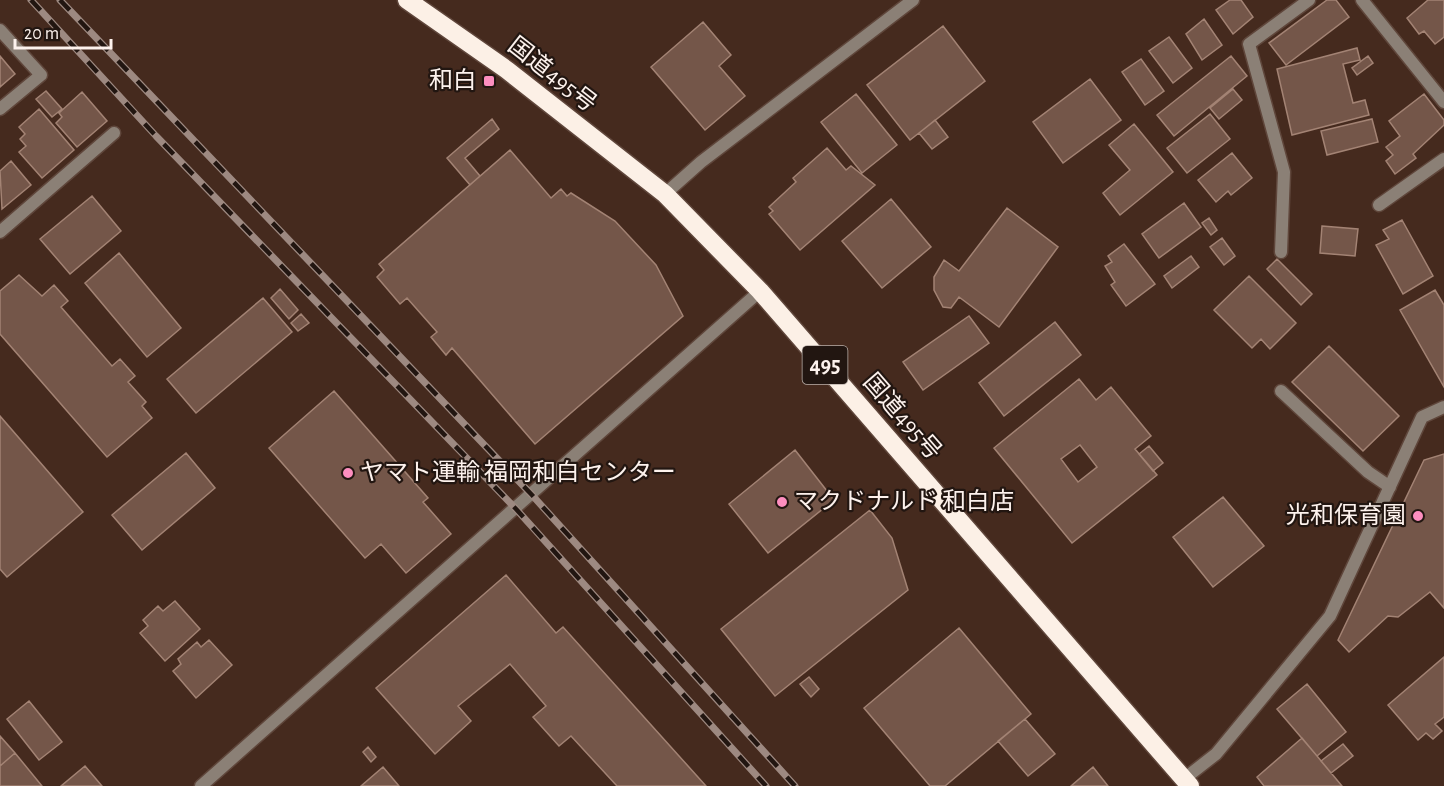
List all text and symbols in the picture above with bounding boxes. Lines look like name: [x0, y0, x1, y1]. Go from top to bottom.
scale bar: [15, 12, 111, 50]
text: 20 m: [24, 25, 59, 43]
street label: 国道495号: [503, 32, 602, 117]
place label: 和白: [429, 67, 477, 93]
marker: 和白: [482, 74, 496, 88]
road number: 495: [802, 346, 848, 384]
street label: 国道495号: [859, 368, 947, 464]
place label: ヤマト運輸 福岡和白センター: [360, 459, 676, 485]
marker: ヤマト運輸 福岡和白センター: [341, 466, 355, 480]
place label: マクドナルド 和白店: [794, 488, 1014, 514]
marker: マクドナルド 和白店: [775, 495, 789, 509]
place label: 光和保育園: [1286, 502, 1406, 528]
marker: 光和保育園: [1411, 509, 1425, 523]

